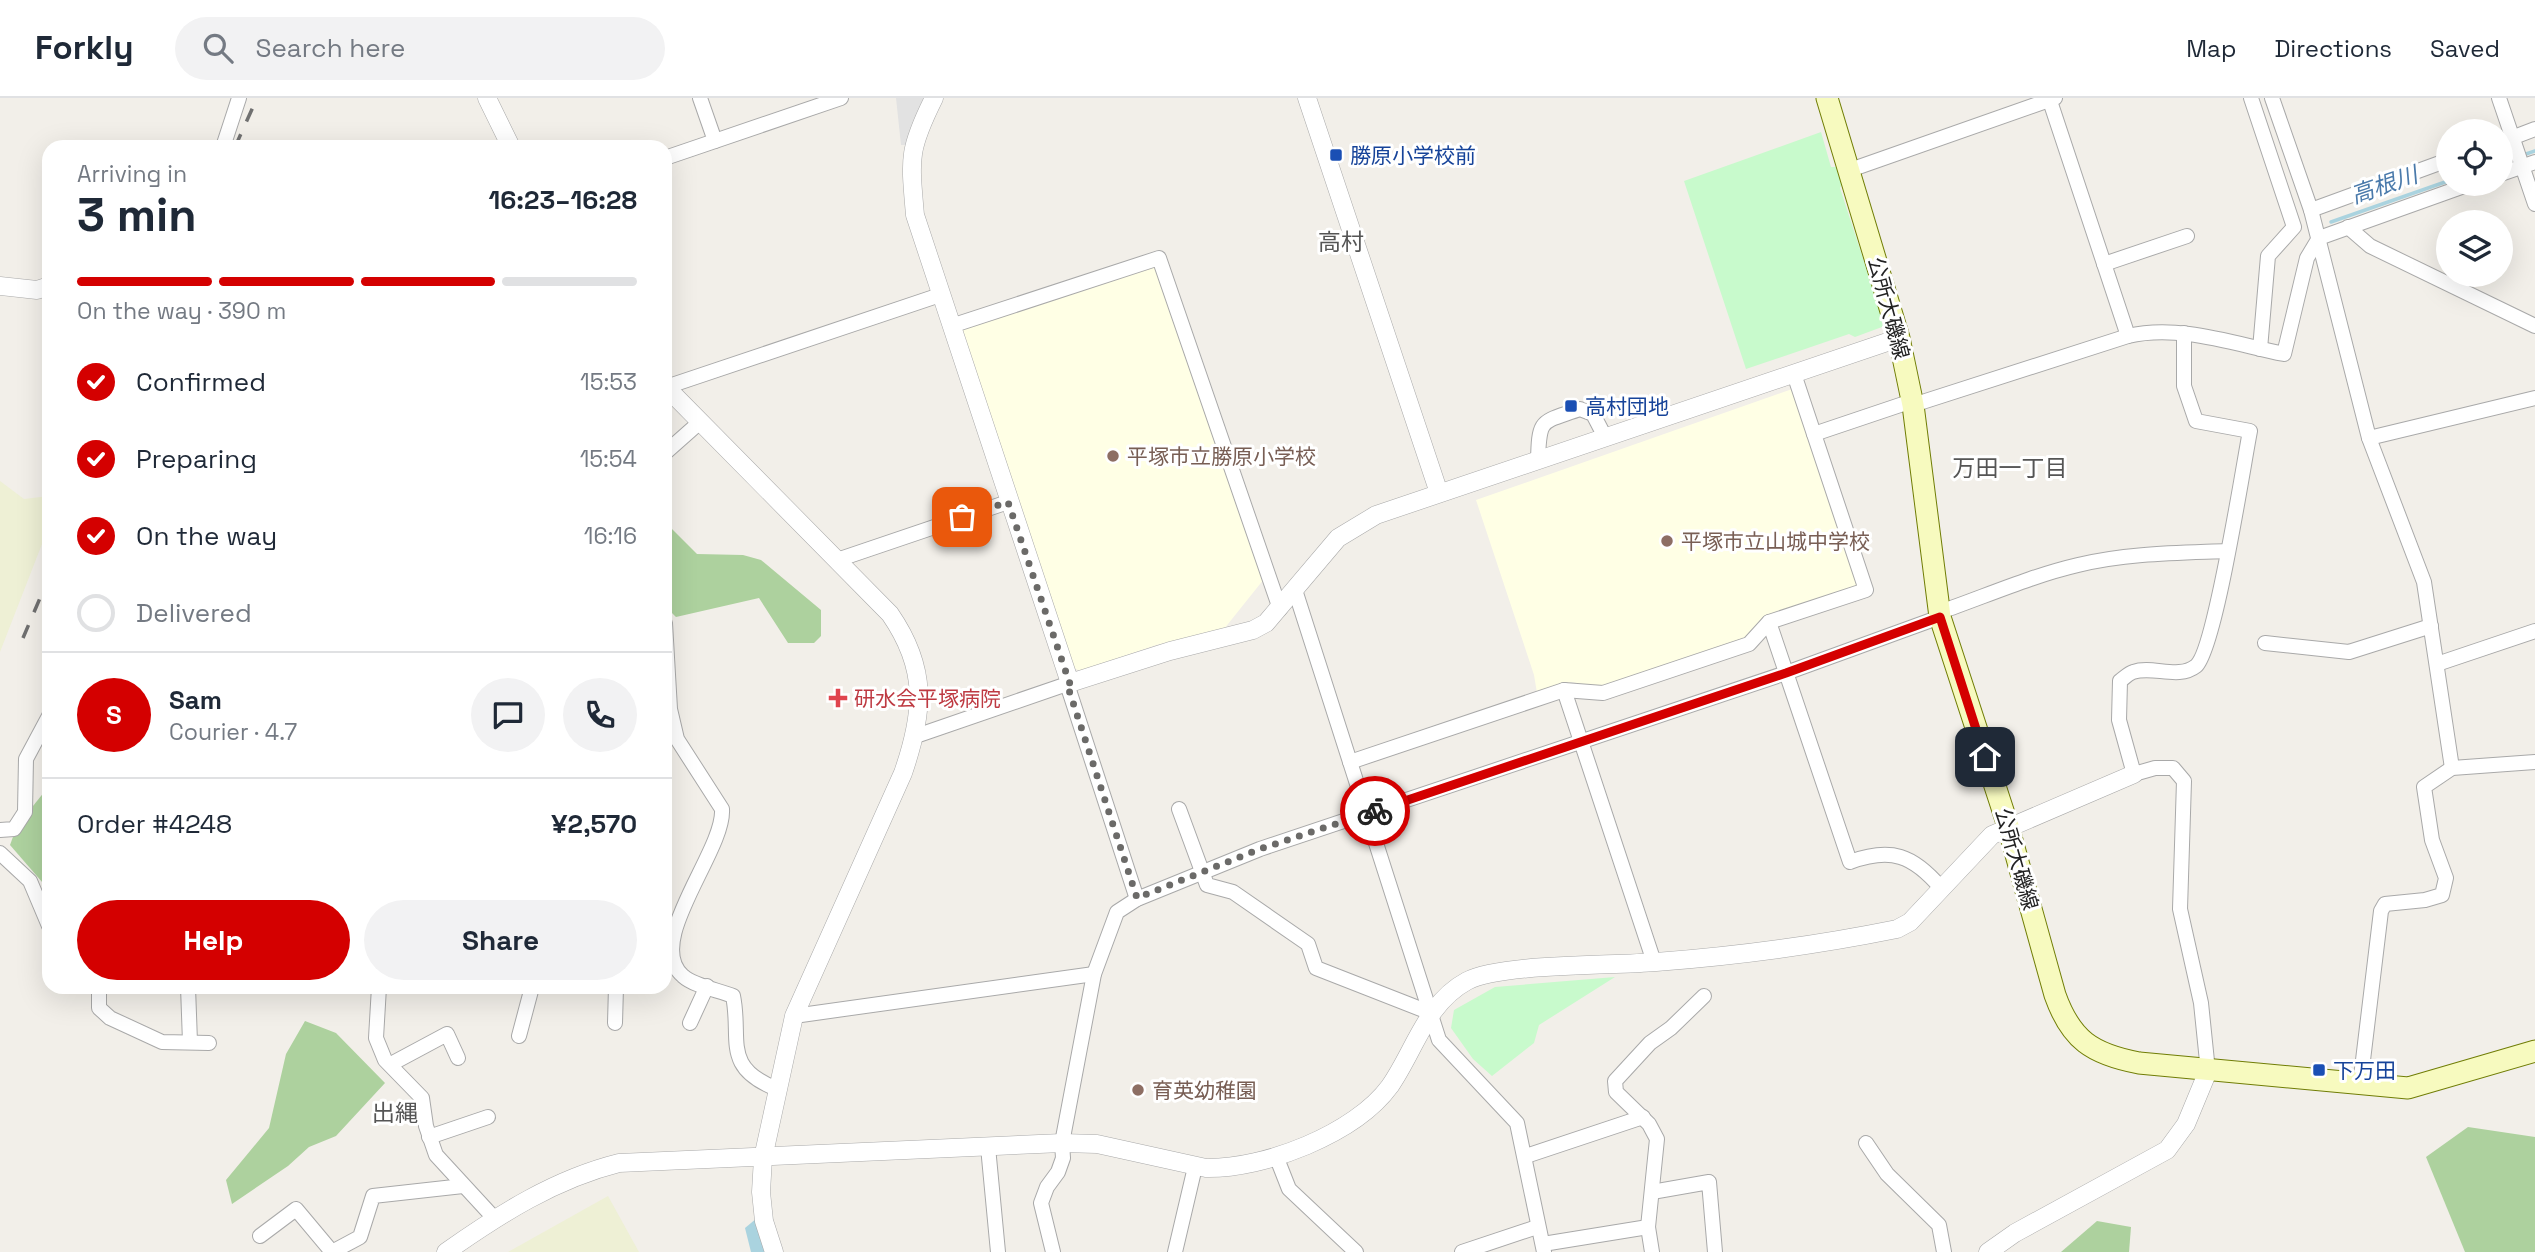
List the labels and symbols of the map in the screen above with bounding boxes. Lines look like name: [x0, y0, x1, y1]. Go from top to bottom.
place label: 勝原小学校前: [1350, 142, 1476, 169]
marker: 勝原小学校前: [1328, 147, 1344, 163]
water label: 高根川: [2346, 159, 2424, 210]
district label: 高村: [1318, 227, 1364, 257]
street label: 公所大磯線: [1862, 254, 1916, 362]
place label: 高村団地: [1585, 393, 1669, 420]
marker: 高村団地: [1563, 398, 1579, 414]
place label: 平塚市立勝原小学校: [1127, 443, 1316, 470]
marker: 平塚市立勝原小学校: [1105, 448, 1121, 464]
district label: 万田一丁目: [1953, 453, 2068, 483]
pin: [932, 487, 992, 547]
place label: 平塚市立山城中学校: [1681, 528, 1870, 555]
marker: 平塚市立山城中学校: [1659, 533, 1675, 549]
place label: 研水会平塚病院: [854, 685, 1001, 712]
marker: 研水会平塚病院: [828, 688, 848, 708]
pin: [1955, 727, 2015, 787]
courier: [1340, 776, 1410, 846]
street label: 公所大磯線: [1990, 805, 2044, 913]
place label: 下万田: [2333, 1057, 2396, 1084]
marker: 下万田: [2311, 1062, 2327, 1078]
place label: 育英幼稚園: [1152, 1077, 1257, 1104]
marker: 育英幼稚園: [1130, 1082, 1146, 1098]
district label: 出縄: [372, 1098, 418, 1128]

